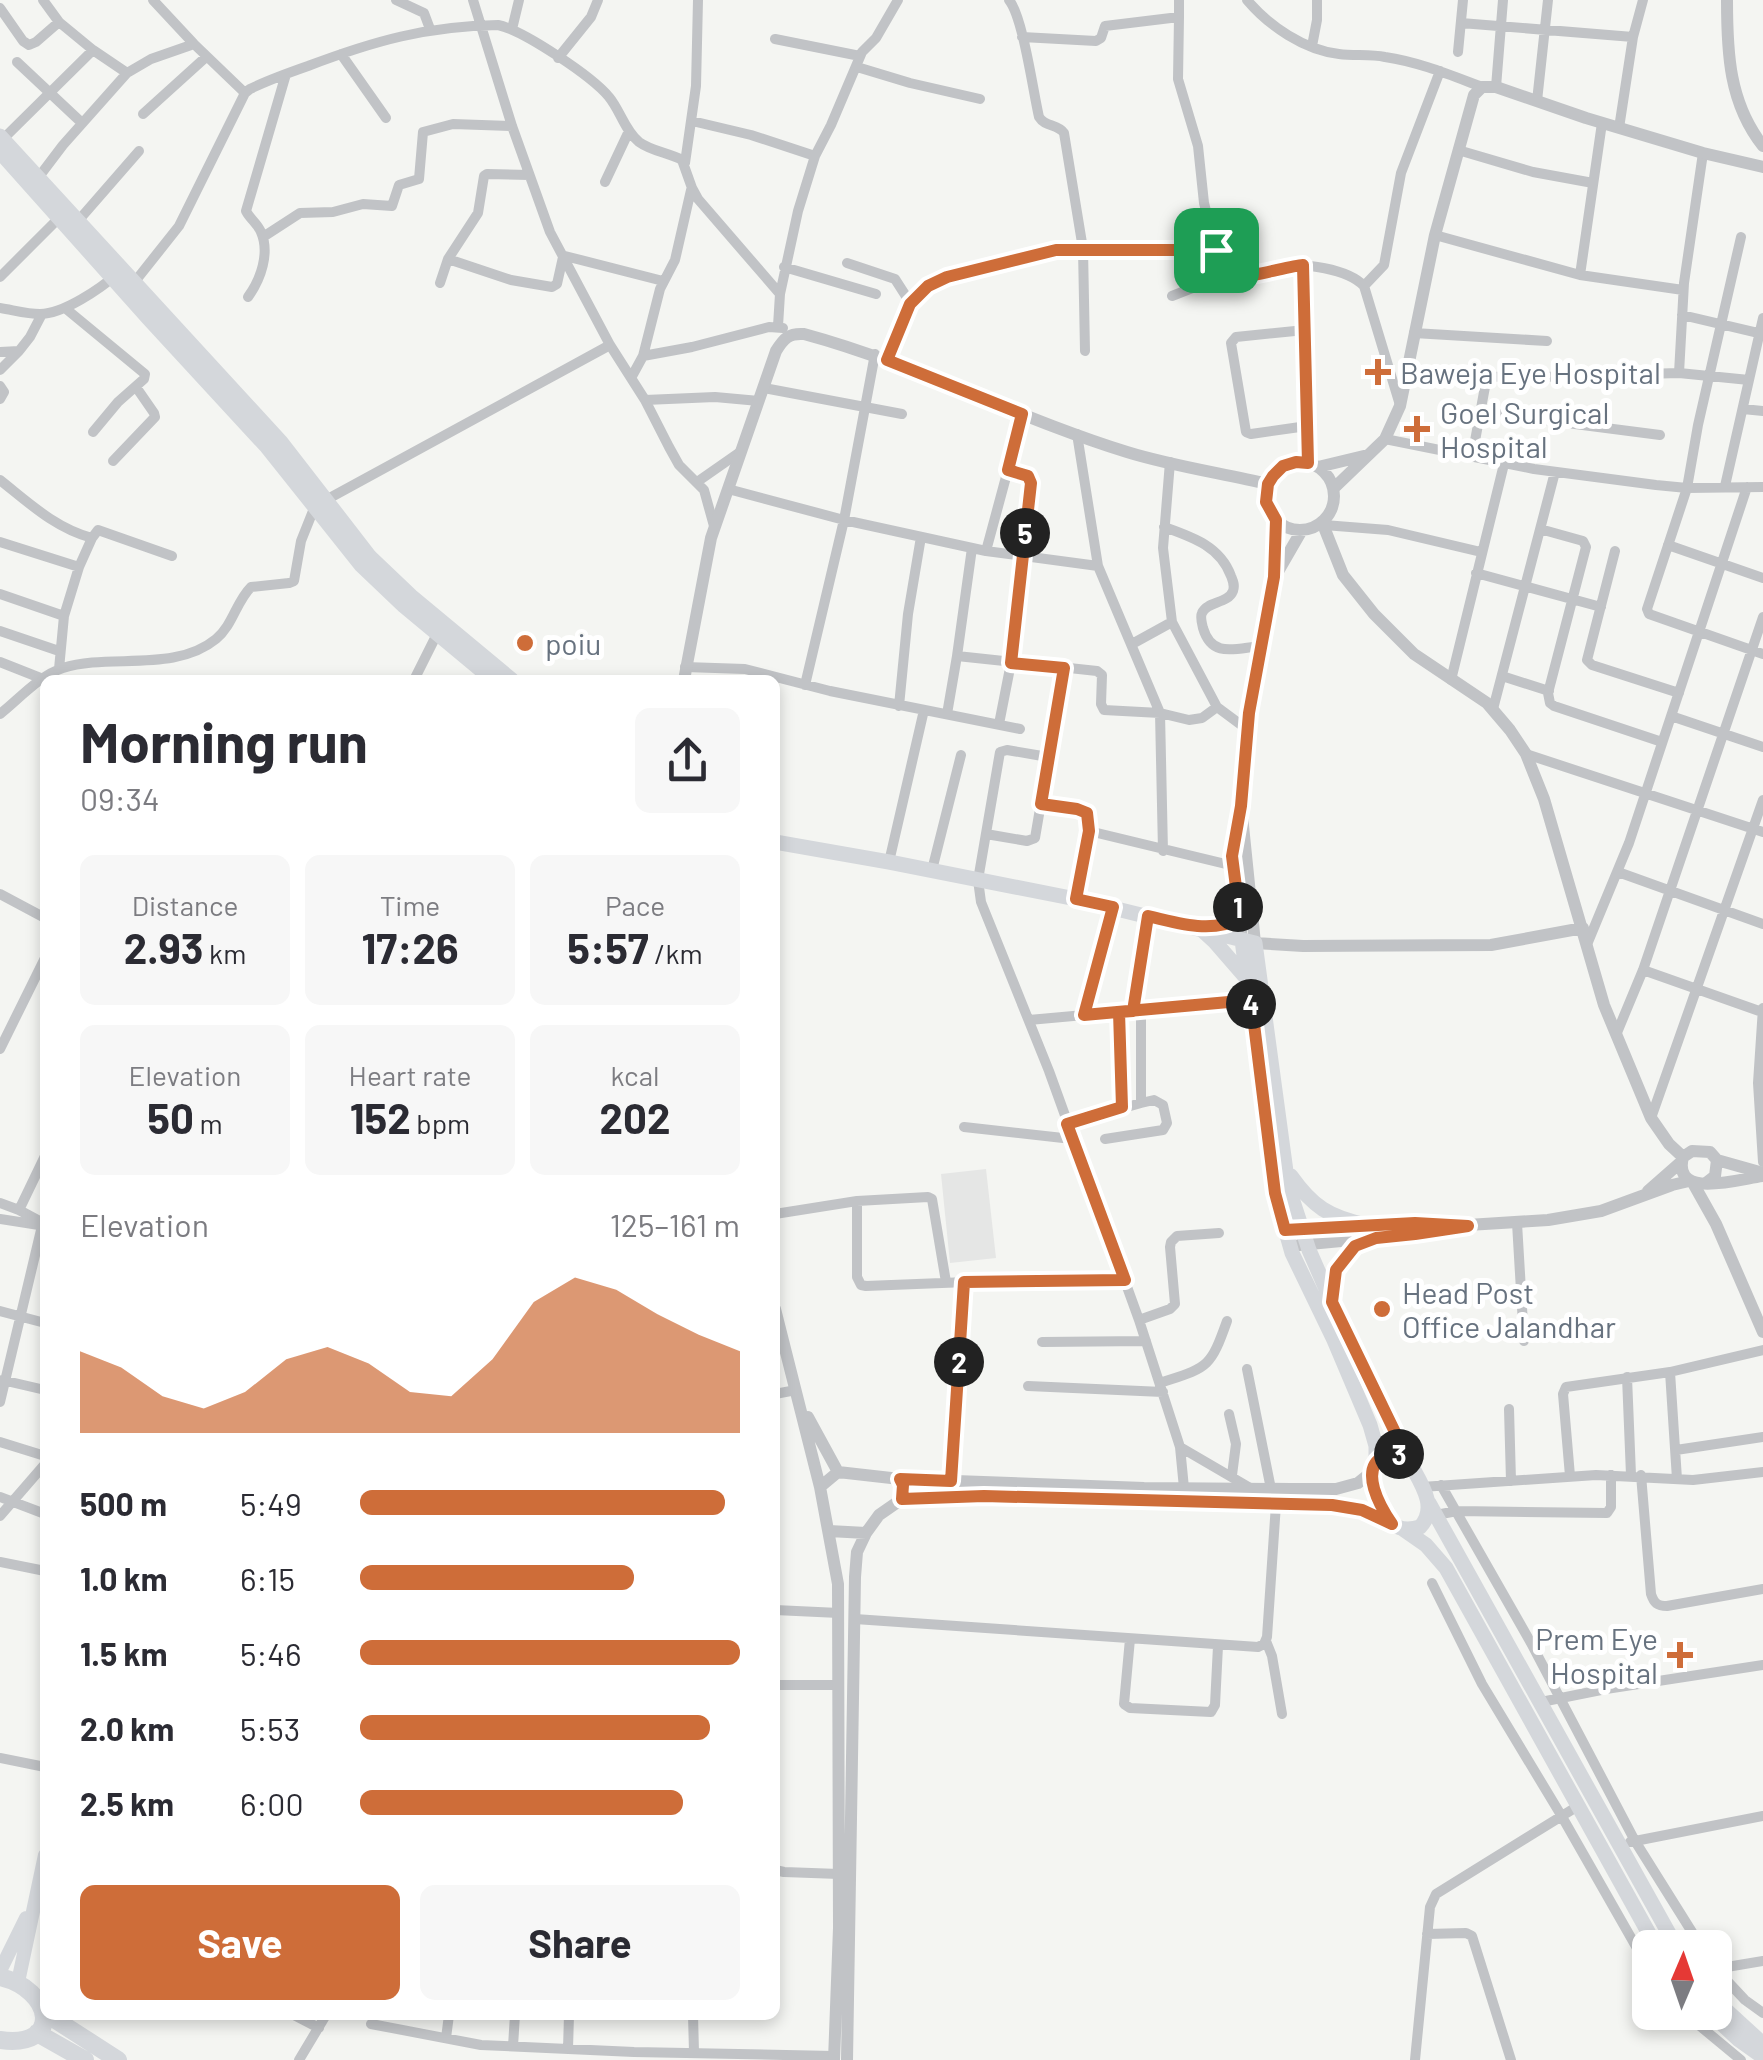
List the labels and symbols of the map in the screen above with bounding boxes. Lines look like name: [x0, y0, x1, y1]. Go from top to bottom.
pin: [1174, 208, 1259, 293]
place label: Baweja Eye Hospital: [1400, 354, 1661, 390]
marker: Baweja Eye Hospital: [1365, 359, 1391, 385]
place label: Goel Surgical Hospital: [1440, 394, 1609, 464]
marker: Goel Surgical Hospital: [1404, 416, 1430, 442]
pin: 5: [1000, 508, 1050, 558]
place label: poiu: [545, 625, 601, 661]
marker: poiu: [514, 632, 536, 654]
pin: 1: [1213, 882, 1263, 932]
pin: 4: [1226, 979, 1276, 1029]
place label: Head Post Office Jalandhar: [1402, 1274, 1616, 1344]
marker: Head Post Office Jalandhar: [1371, 1298, 1393, 1320]
pin: 2: [934, 1337, 984, 1387]
pin: 3: [1374, 1429, 1424, 1479]
place label: Prem Eye Hospital: [1535, 1620, 1658, 1690]
marker: Prem Eye Hospital: [1667, 1642, 1693, 1668]
north arrow: [1632, 1930, 1732, 2030]

